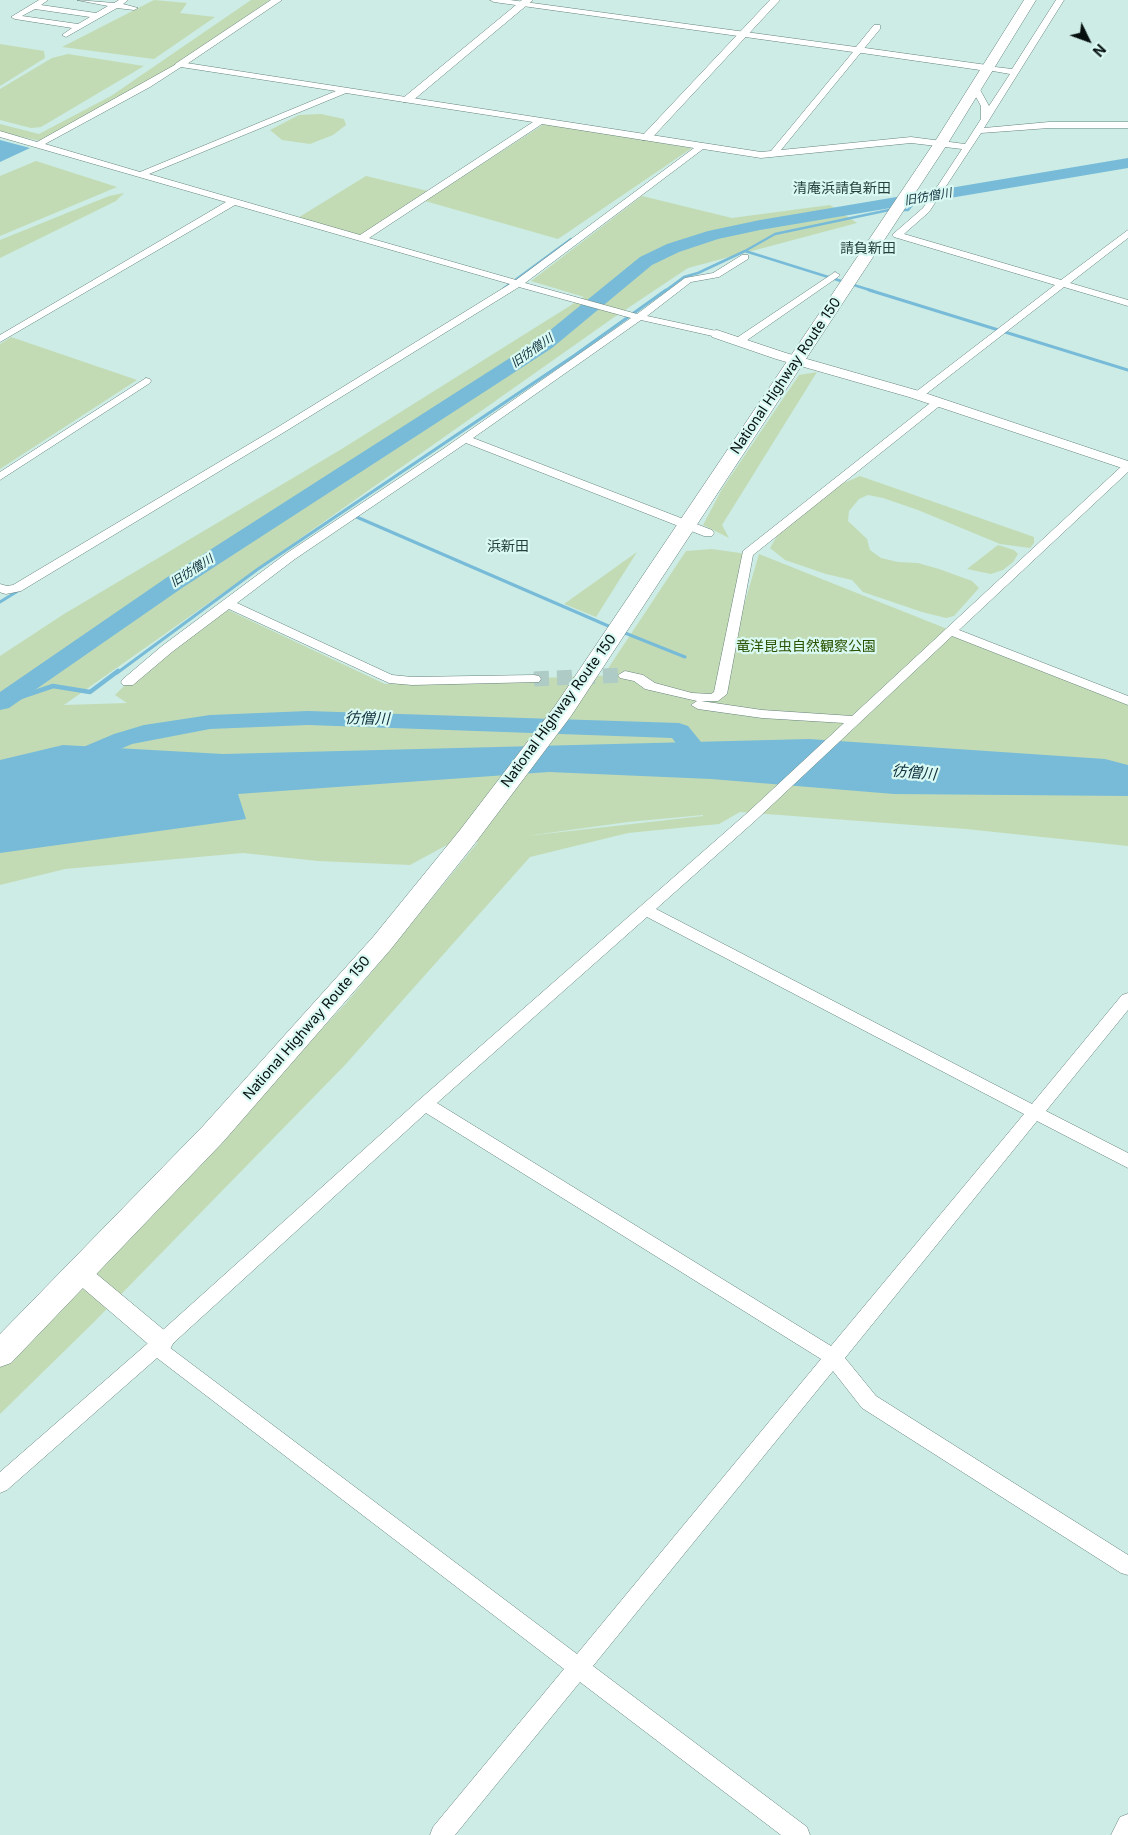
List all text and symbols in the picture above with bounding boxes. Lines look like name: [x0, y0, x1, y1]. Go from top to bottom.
north arrow: [1063, 15, 1113, 65]
text: N: [1090, 41, 1109, 60]
district label: 清庵浜請負新田: [793, 181, 891, 197]
water label: 旧彷僧川: [903, 186, 953, 208]
district label: 請負新田: [840, 241, 896, 257]
street label: National Highway Route 150: [727, 295, 845, 457]
water label: 旧彷僧川: [508, 331, 556, 371]
district label: 浜新田: [487, 539, 529, 555]
water label: 旧彷僧川: [168, 552, 216, 590]
street label: National Highway Route 150: [498, 631, 620, 791]
park label: 竜洋昆虫自然観察公園: [736, 639, 876, 655]
water label: 彷僧川: [344, 710, 390, 728]
water label: 彷僧川: [891, 762, 937, 784]
street label: National Highway Route 150: [240, 953, 374, 1103]

